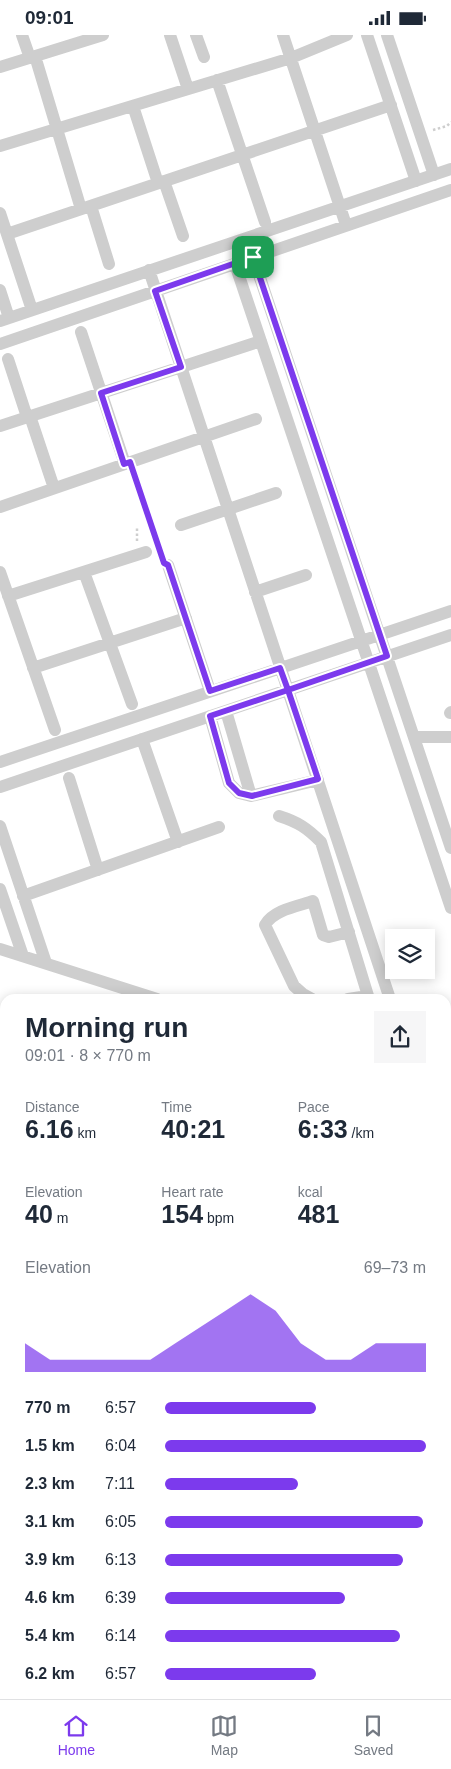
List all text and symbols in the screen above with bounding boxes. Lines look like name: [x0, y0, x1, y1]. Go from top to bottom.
text: 09:01: [25, 7, 74, 28]
pin: [232, 236, 274, 278]
icon: arrive: [239, 243, 267, 271]
map controls: [385, 929, 435, 979]
button: layers: [385, 929, 435, 979]
button: share: [374, 1011, 426, 1063]
text: Morning run: [25, 1012, 188, 1043]
text: 09:01 · 8 × 770 m: [25, 1047, 151, 1064]
text: Distance: [25, 1099, 79, 1115]
text: Time: [161, 1099, 192, 1115]
text: Pace: [298, 1099, 330, 1115]
text: 6.16: [25, 1115, 74, 1143]
text: 40:21: [161, 1115, 225, 1143]
text: 6:33: [298, 1115, 348, 1143]
text: km: [74, 1125, 96, 1141]
text: /km: [348, 1125, 374, 1141]
text: Elevation: [25, 1184, 83, 1200]
text: Heart rate: [161, 1184, 224, 1200]
text: kcal: [298, 1184, 323, 1200]
text: 40: [25, 1200, 53, 1228]
text: 154: [161, 1200, 203, 1228]
text: 481: [298, 1200, 339, 1228]
text: m: [53, 1210, 68, 1226]
text: bpm: [203, 1210, 234, 1226]
text: Elevation: [25, 1259, 91, 1276]
text: 69–73 m: [364, 1259, 426, 1276]
text: 770 m: [25, 1399, 70, 1416]
text: 6:57: [105, 1399, 136, 1416]
text: 1.5 km: [25, 1437, 75, 1454]
text: 6:04: [105, 1437, 136, 1454]
text: 2.3 km: [25, 1475, 75, 1492]
text: 7:11: [105, 1475, 135, 1492]
text: 3.1 km: [25, 1513, 75, 1530]
text: 6:05: [105, 1513, 136, 1530]
text: 3.9 km: [25, 1551, 75, 1568]
text: 6:13: [105, 1551, 136, 1568]
text: 4.6 km: [25, 1589, 75, 1606]
text: 6:39: [105, 1589, 136, 1606]
text: 5.4 km: [25, 1627, 75, 1644]
text: 6:14: [105, 1627, 136, 1644]
text: 6.2 km: [25, 1665, 75, 1682]
text: 6:57: [105, 1665, 136, 1682]
tab: Home: [58, 1712, 95, 1758]
tab: Map: [210, 1712, 238, 1758]
tab: Saved: [354, 1712, 393, 1758]

